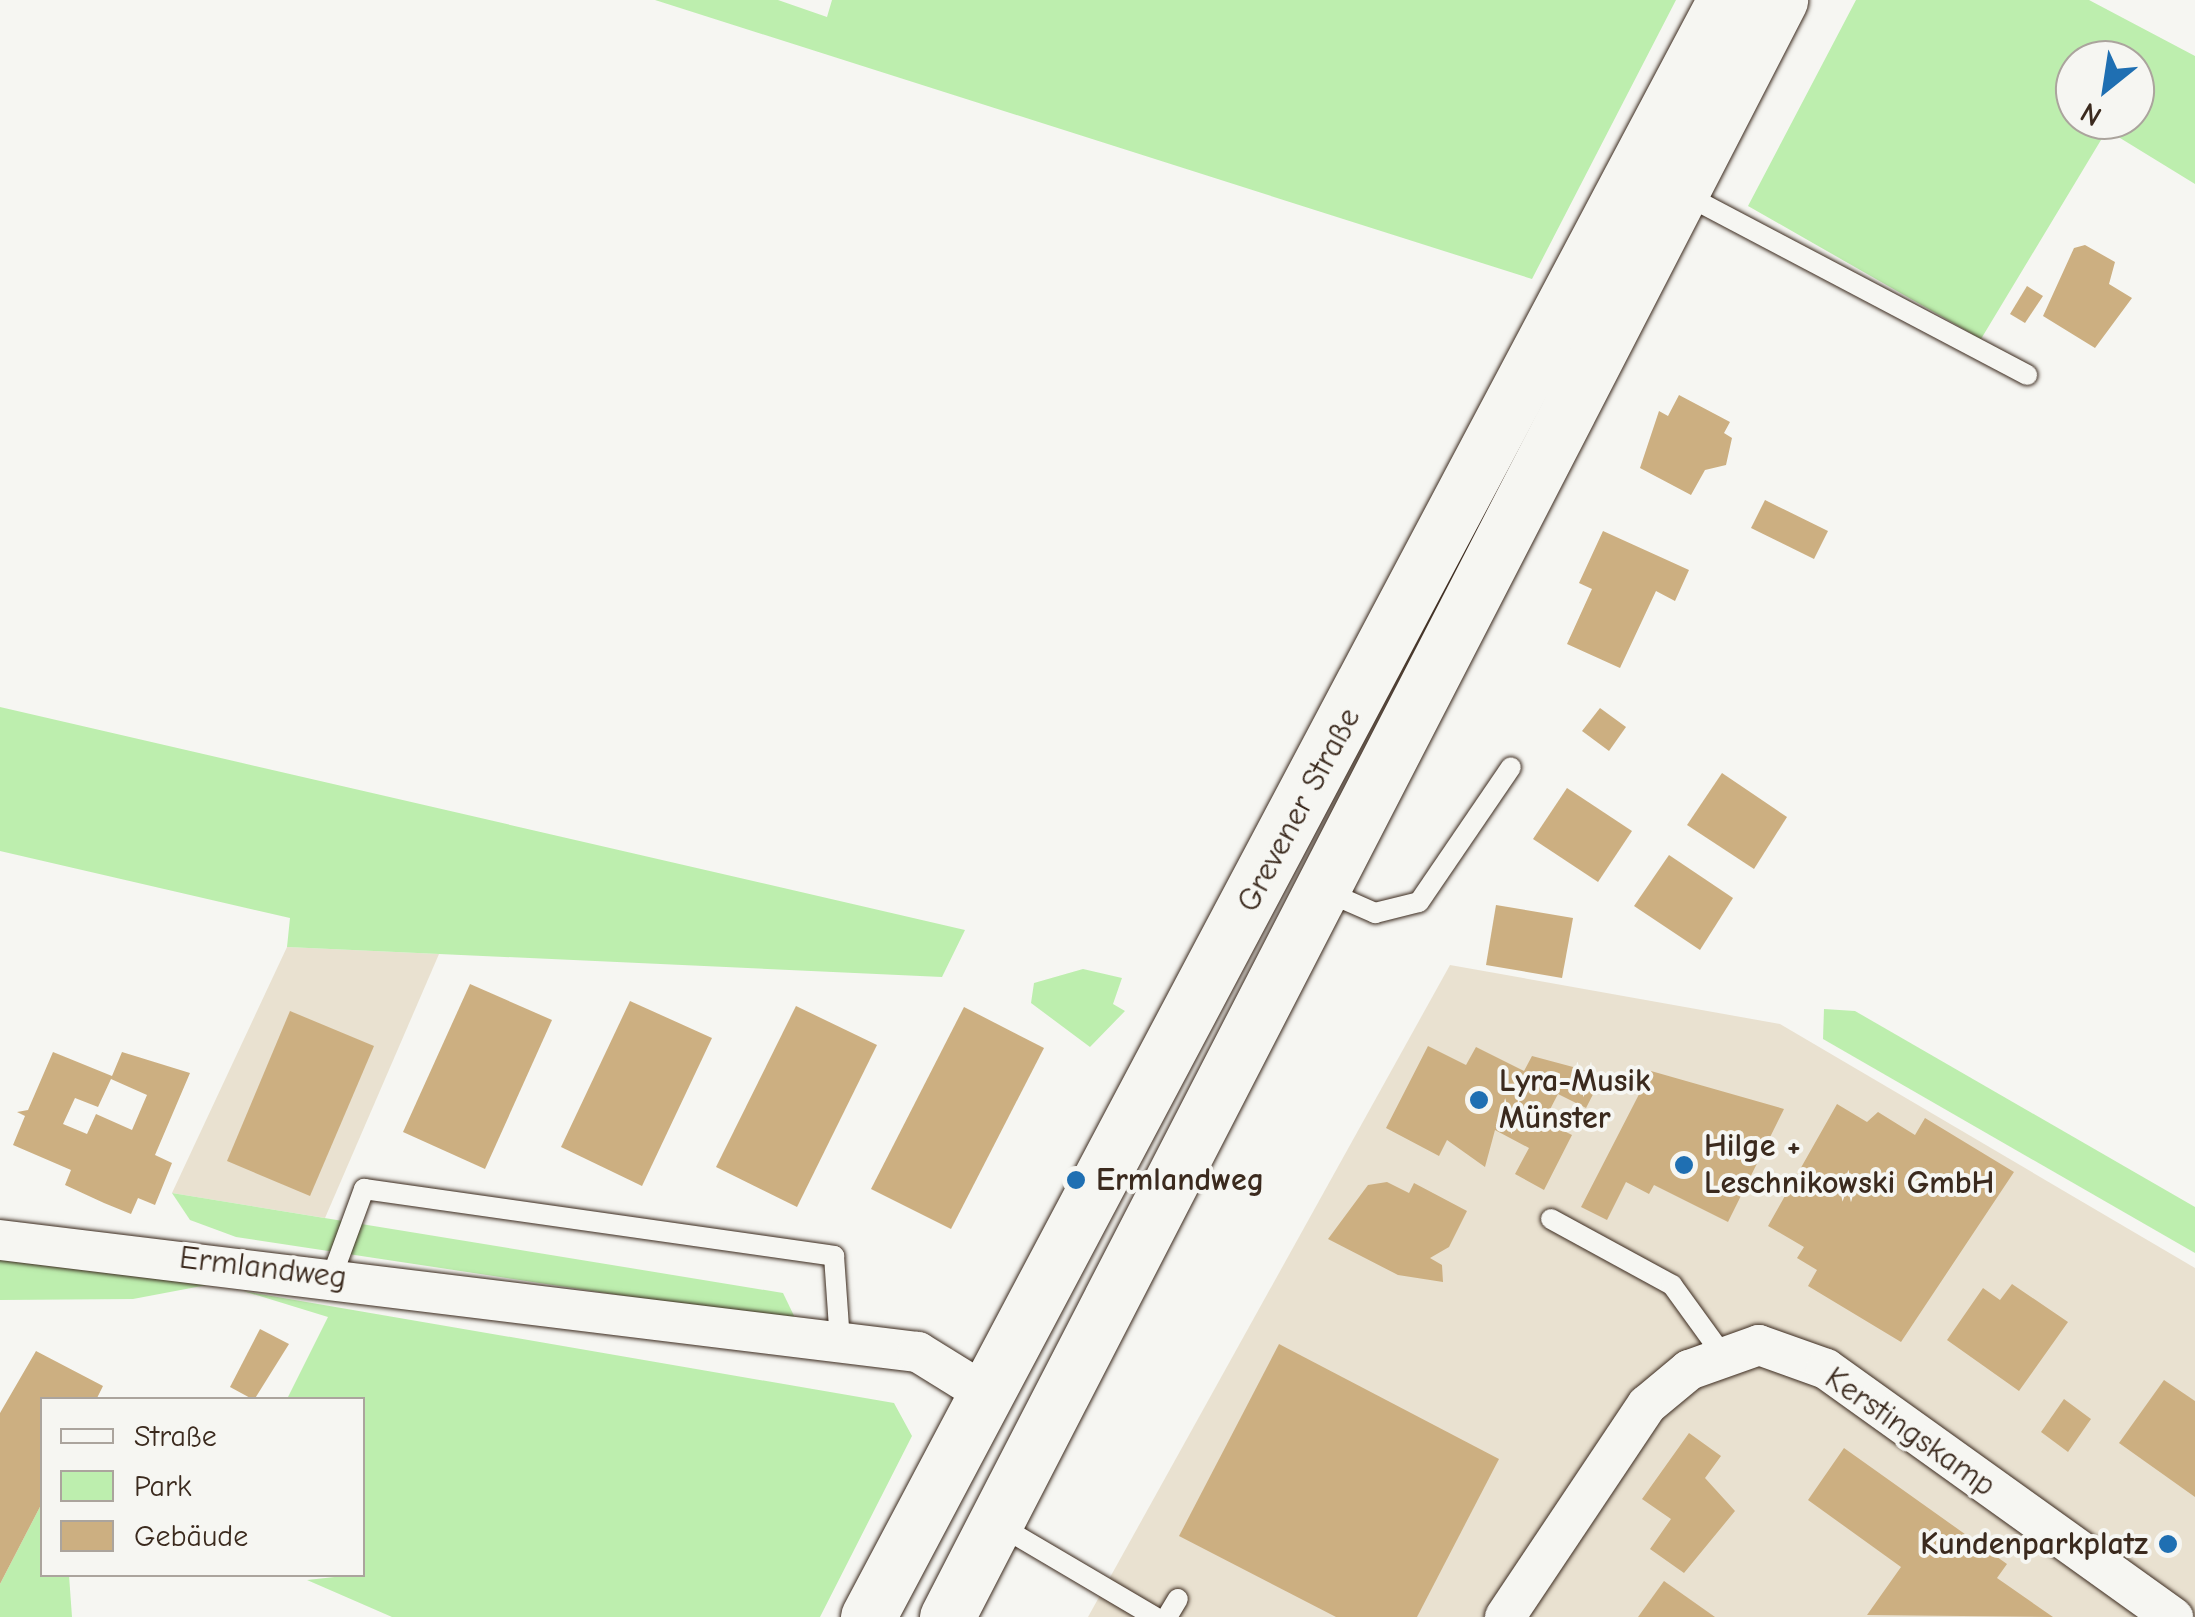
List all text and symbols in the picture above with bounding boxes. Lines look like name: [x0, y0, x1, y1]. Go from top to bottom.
north arrow: [2055, 40, 2155, 140]
text: N: [2075, 96, 2107, 133]
street label: Grevener Straße: [1229, 702, 1369, 918]
place label: Lyra-Musik Münster: [1499, 1063, 1651, 1138]
marker: Lyra-Musik Münster: [1468, 1089, 1490, 1111]
place label: Hilge + Leschnikowski GmbH: [1704, 1128, 1994, 1203]
marker: Hilge + Leschnikowski GmbH: [1673, 1154, 1695, 1176]
place label: Ermlandweg: [1096, 1161, 1264, 1199]
marker: Ermlandweg: [1065, 1169, 1087, 1191]
street label: Ermlandweg: [177, 1239, 349, 1297]
street label: Kerstingskamp: [1817, 1359, 2003, 1505]
legend: [40, 1397, 365, 1577]
text: Straße: [134, 1419, 217, 1454]
text: Park: [134, 1469, 191, 1504]
text: Gebäude: [134, 1519, 248, 1554]
place label: Kundenparkplatz: [1920, 1525, 2148, 1563]
marker: Kundenparkplatz: [2157, 1533, 2179, 1555]

